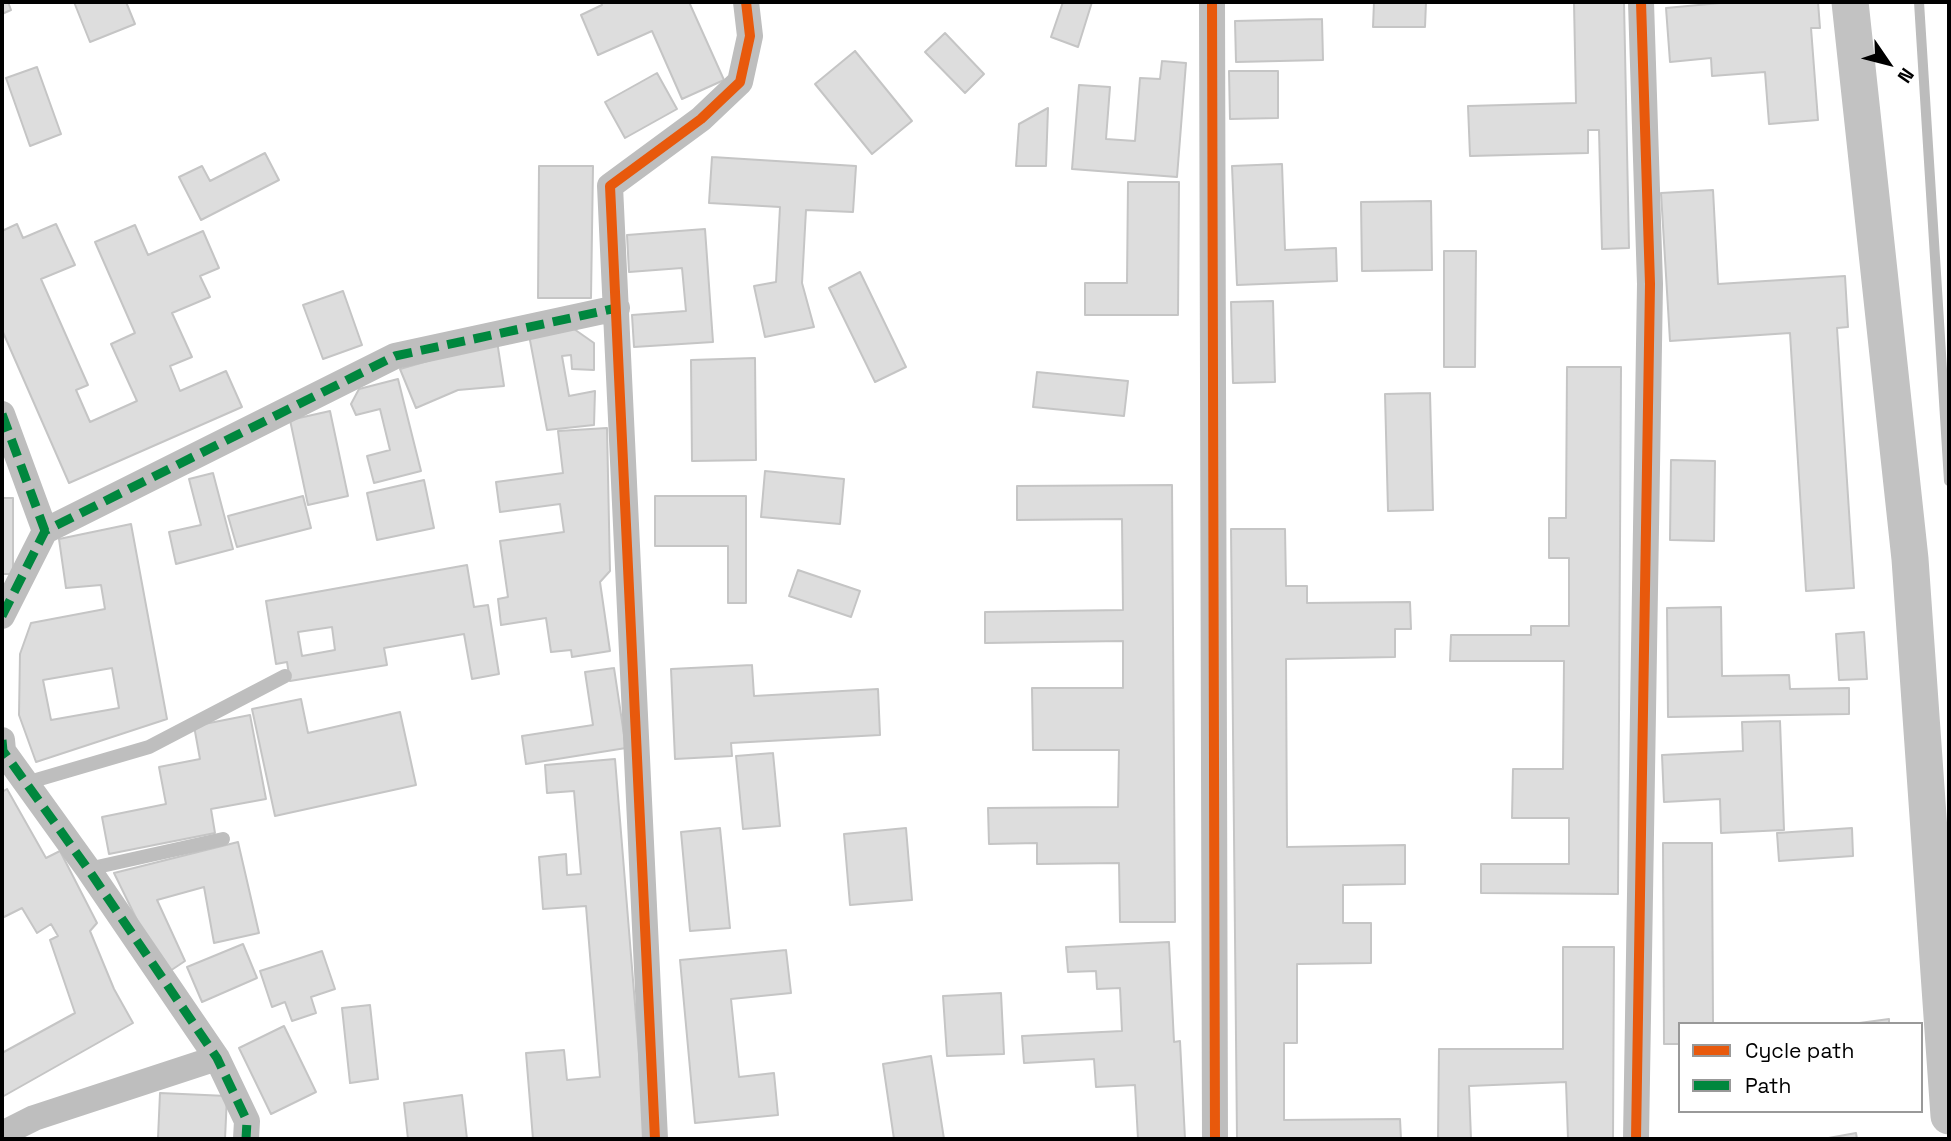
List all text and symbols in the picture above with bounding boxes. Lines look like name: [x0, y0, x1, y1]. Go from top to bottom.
north arrow: [1853, 28, 1923, 98]
text: N: [1892, 63, 1920, 88]
legend: [1678, 1022, 1923, 1113]
text: Cycle path: [1745, 1037, 1854, 1064]
text: Path: [1745, 1072, 1791, 1099]

